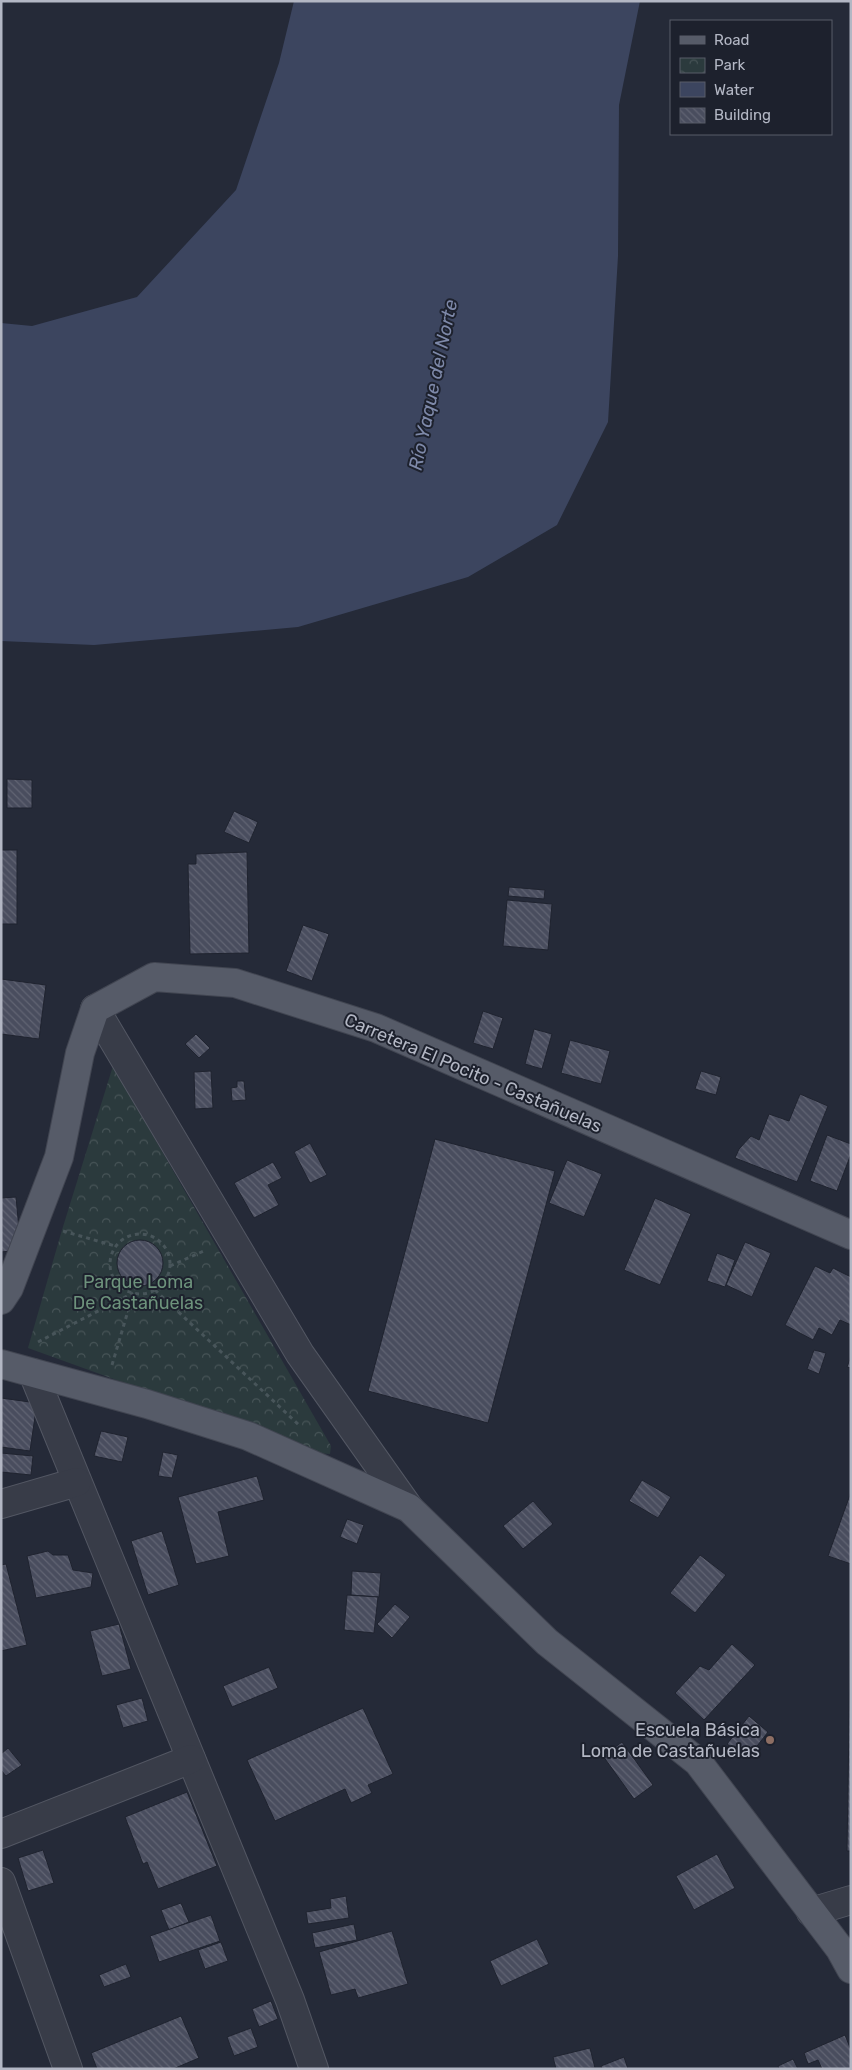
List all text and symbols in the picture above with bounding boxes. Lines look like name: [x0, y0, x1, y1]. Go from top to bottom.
legend: [670, 20, 832, 135]
text: Road: [714, 31, 750, 49]
text: Park: [714, 56, 745, 74]
text: Water: [714, 81, 754, 99]
text: Building: [714, 106, 771, 124]
water label: Río Yaque del Norte: [404, 297, 462, 473]
street label: Carretera El Pocito - Castañuelas: [341, 1009, 605, 1137]
park label: Parque Loma De Castañuelas: [73, 1271, 203, 1314]
place label: Escuela Básica Loma de Castañuelas: [581, 1719, 760, 1762]
marker: Escuela Básica Loma de Castañuelas: [764, 1734, 776, 1746]

